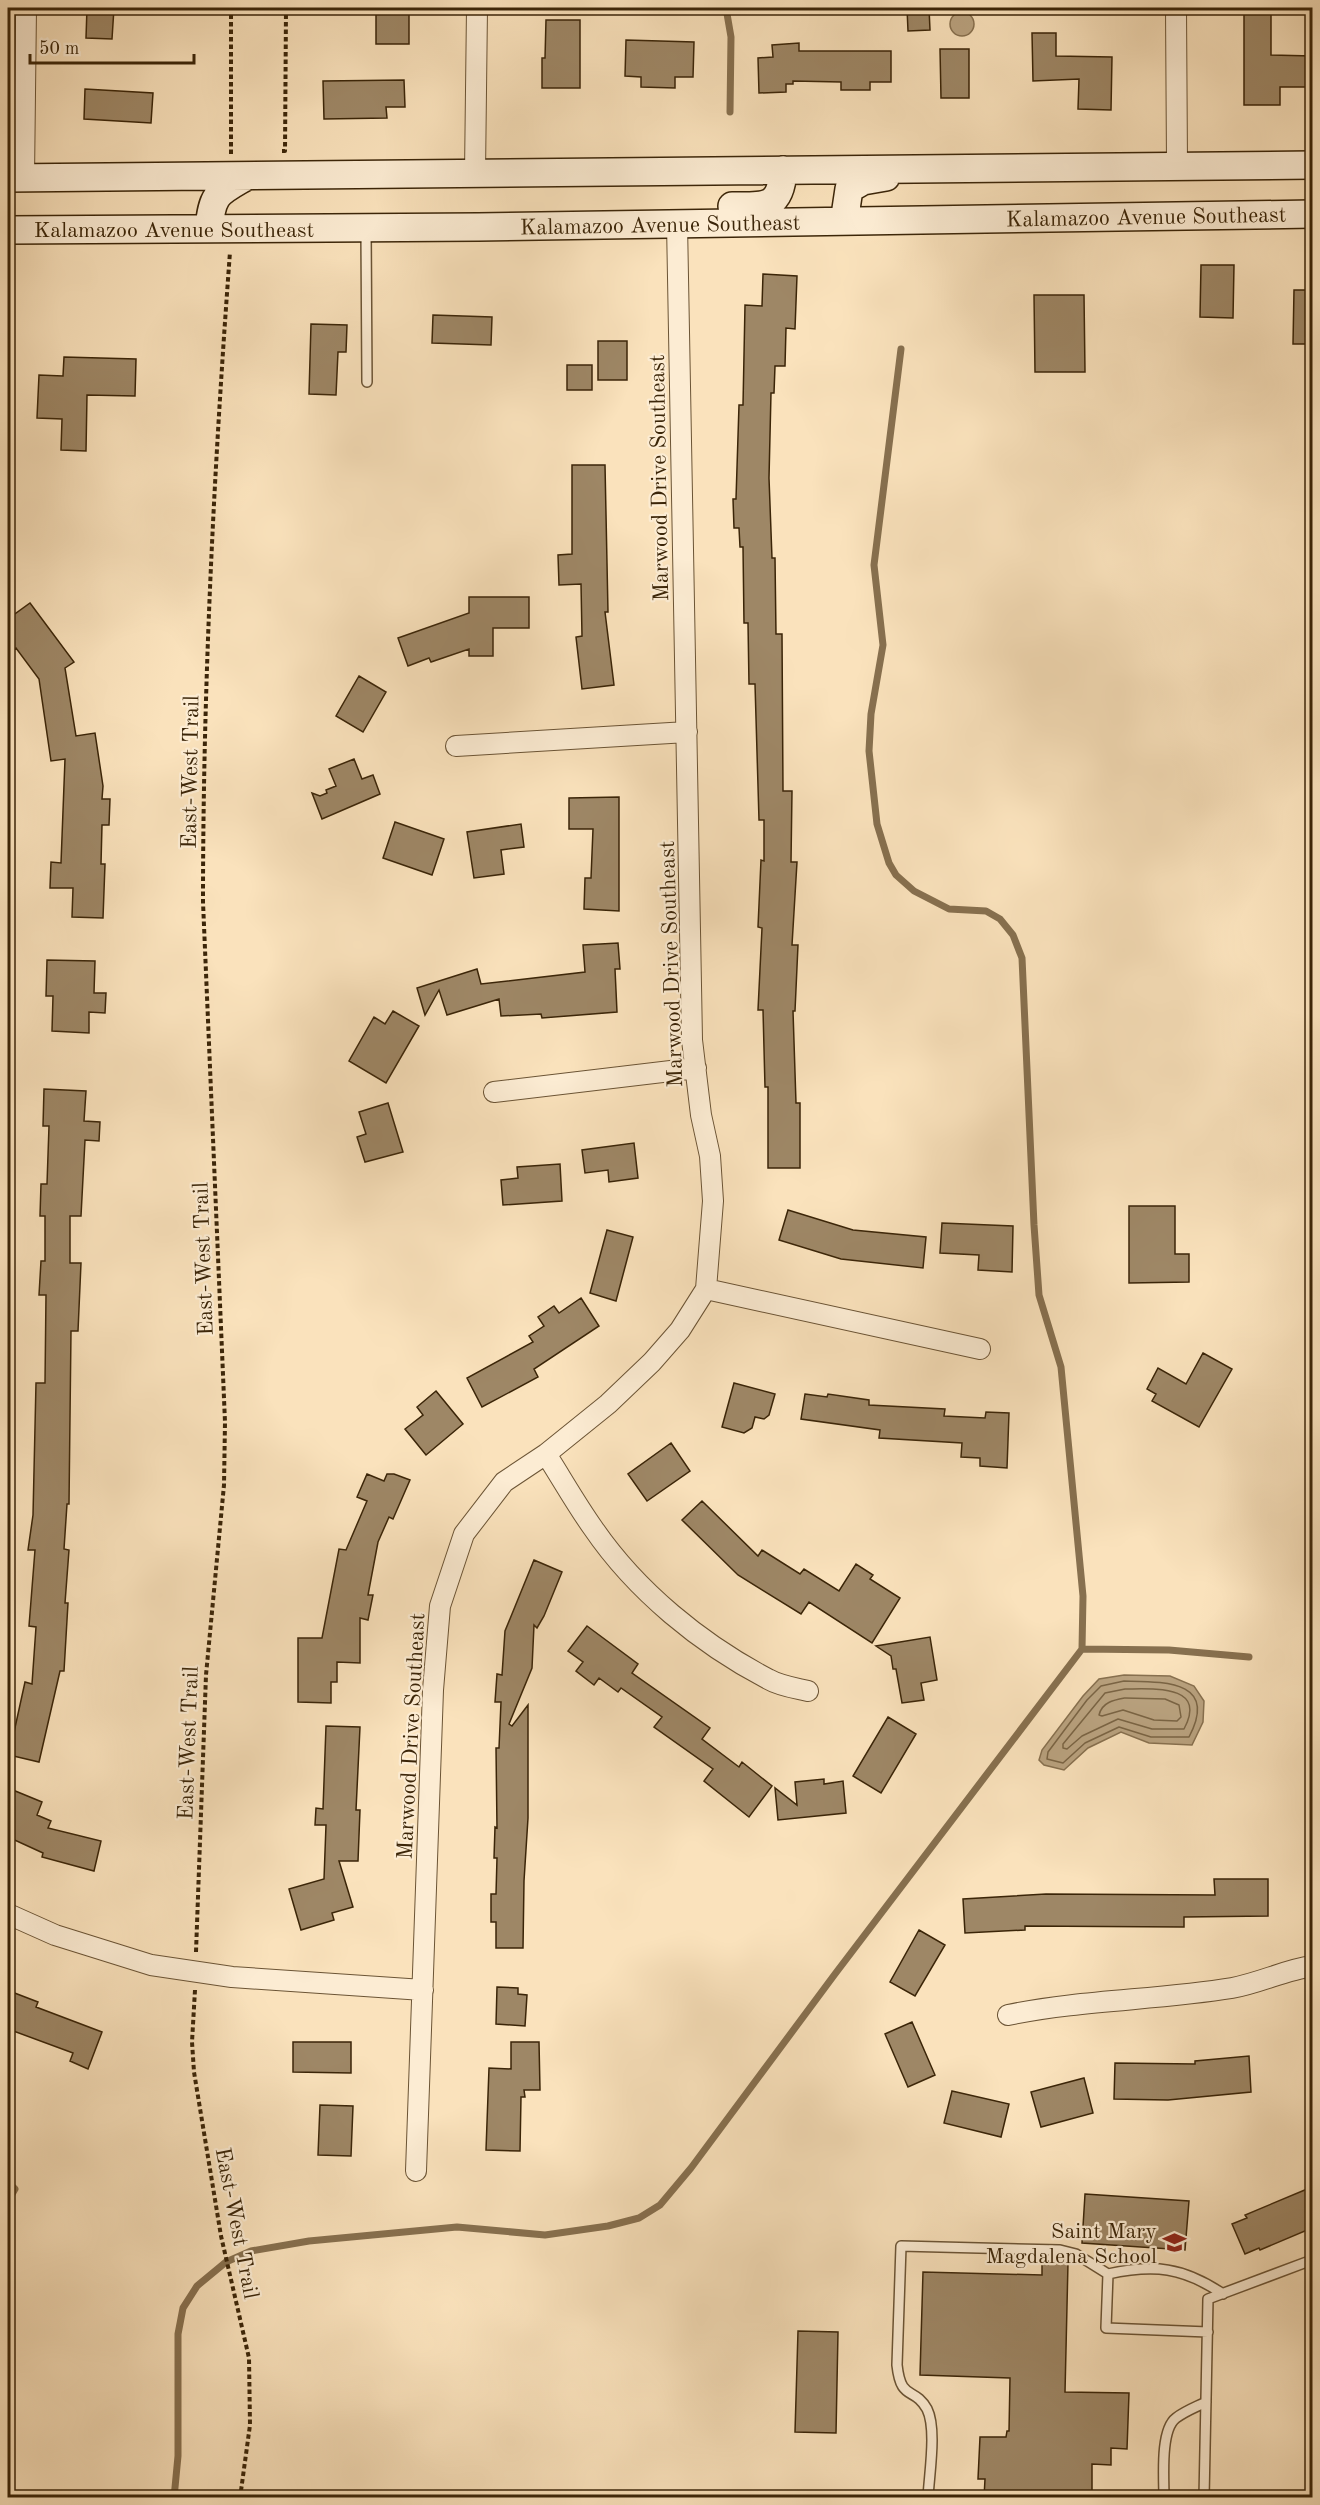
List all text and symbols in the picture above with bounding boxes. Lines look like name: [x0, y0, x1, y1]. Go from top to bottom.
scale bar: [30, 27, 194, 65]
text: 50 m: [39, 40, 79, 58]
street label: Kalamazoo Avenue Southeast: [1006, 205, 1286, 231]
street label: Kalamazoo Avenue Southeast: [520, 213, 800, 239]
street label: Kalamazoo Avenue Southeast: [34, 220, 314, 242]
street label: Marwood Drive Southeast: [647, 354, 673, 602]
street label: East-West Trail: [179, 695, 203, 849]
street label: Marwood Drive Southeast: [657, 840, 687, 1088]
street label: East-West Trail: [190, 1182, 218, 1336]
street label: Marwood Drive Southeast: [395, 1612, 429, 1860]
street label: East-West Trail: [175, 1666, 203, 1820]
street label: East-West Trail: [211, 2146, 262, 2301]
place label: Saint Mary Magdalena School: [986, 2221, 1157, 2268]
school or university icon: Saint Mary Magdalena School: [1162, 2230, 1188, 2256]

